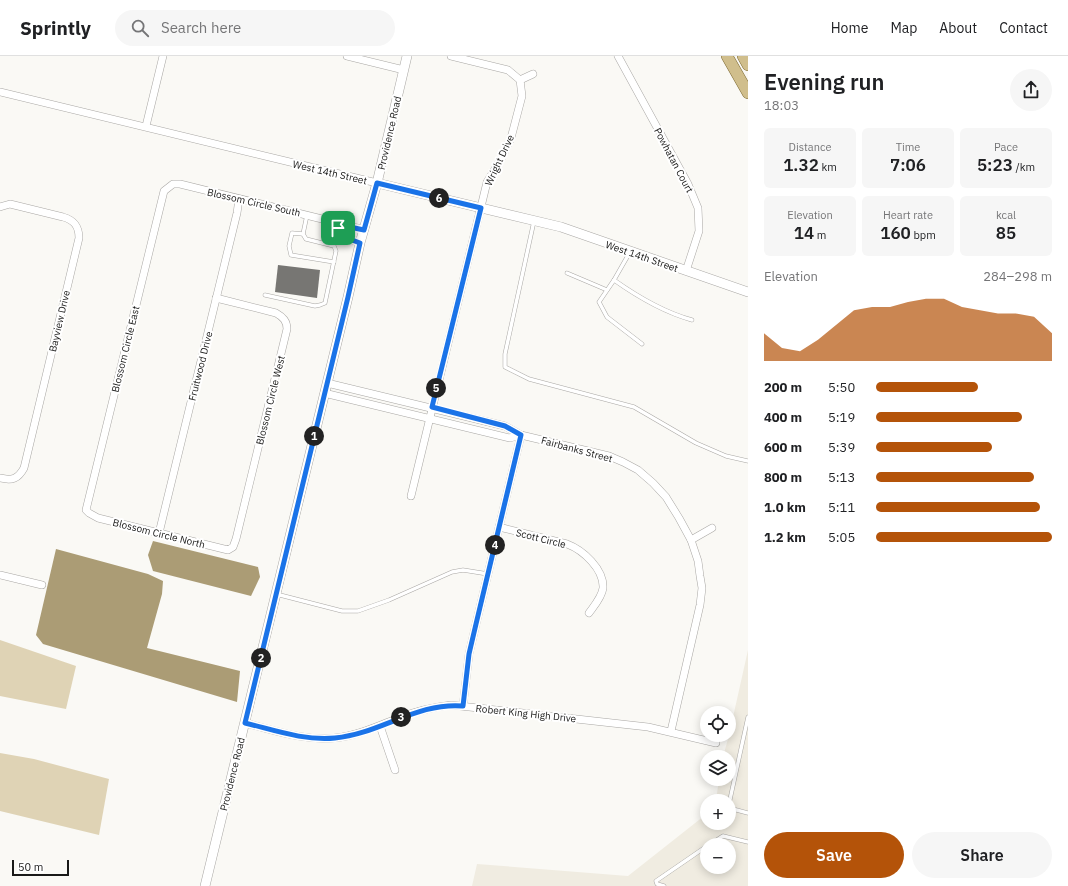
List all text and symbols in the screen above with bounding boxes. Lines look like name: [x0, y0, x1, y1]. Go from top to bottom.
search box: [115, 10, 395, 46]
text: Sprintly: [20, 16, 91, 40]
icon: search: [129, 17, 151, 39]
text: Search here: [161, 18, 241, 37]
text: Home: [831, 19, 868, 37]
text: Map: [890, 19, 917, 37]
text: About: [939, 19, 977, 37]
text: Contact: [999, 19, 1048, 37]
text: Evening run: [764, 67, 884, 96]
button: share: [1010, 69, 1052, 111]
street label: Providence Road: [375, 95, 404, 171]
text: 18:03: [764, 97, 799, 114]
street label: Powhatan Court: [651, 126, 696, 195]
street label: Wright Drive: [482, 132, 517, 188]
text: Distance: [789, 140, 831, 154]
text: Time: [896, 140, 920, 154]
text: Pace: [994, 140, 1018, 154]
text: 1.32: [783, 154, 819, 176]
text: 7:06: [890, 154, 926, 176]
text: 5:23: [977, 154, 1013, 176]
street label: West 14th Street: [291, 158, 369, 187]
text: km: [819, 160, 837, 174]
text: /km: [1013, 160, 1035, 174]
street label: Blossom Circle South: [206, 185, 302, 220]
pin: 6: [429, 188, 449, 208]
text: 6: [436, 191, 442, 205]
text: Elevation: [787, 208, 833, 222]
text: Heart rate: [883, 208, 933, 222]
text: kcal: [996, 208, 1016, 222]
pin: [321, 211, 355, 245]
icon: arrive: [327, 217, 349, 239]
text: 14: [794, 222, 814, 244]
text: 160: [880, 222, 911, 244]
text: 85: [996, 222, 1016, 244]
text: m: [814, 228, 826, 242]
text: bpm: [911, 228, 936, 242]
street label: West 14th Street: [604, 238, 680, 275]
text: Elevation: [764, 268, 818, 285]
text: 284–298 m: [983, 268, 1052, 285]
street label: Bayview Drive: [46, 289, 73, 353]
street label: Blossom Circle East: [108, 304, 143, 394]
street label: Fruitwood Drive: [186, 330, 215, 402]
street label: Blossom Circle West: [253, 354, 288, 446]
pin: 5: [426, 378, 446, 398]
text: 200 m: [764, 379, 802, 396]
text: 5:50: [828, 379, 855, 396]
text: 5: [433, 381, 439, 395]
text: 400 m: [764, 409, 802, 426]
text: 5:19: [828, 409, 855, 426]
pin: 1: [304, 426, 324, 446]
text: 1: [311, 429, 317, 443]
street label: Fairbanks Street: [540, 434, 614, 465]
text: 600 m: [764, 439, 802, 456]
text: 5:39: [828, 439, 855, 456]
text: 800 m: [764, 469, 802, 486]
text: 5:13: [828, 469, 855, 486]
text: 1.0 km: [764, 499, 806, 516]
text: 5:11: [828, 499, 855, 516]
street label: Blossom Circle North: [111, 516, 206, 551]
street label: Scott Circle: [514, 526, 568, 551]
text: 1.2 km: [764, 529, 806, 546]
text: 5:05: [828, 529, 855, 546]
pin: 4: [485, 535, 505, 555]
text: 4: [492, 538, 498, 552]
pin: 2: [251, 648, 271, 668]
text: 2: [258, 651, 264, 665]
street label: Robert King High Drive: [475, 702, 577, 725]
map controls: [700, 706, 736, 874]
button: locate: [700, 706, 736, 742]
pin: 3: [391, 707, 411, 727]
text: 3: [398, 710, 404, 724]
street label: Providence Road: [217, 736, 248, 812]
button: layers: [700, 750, 736, 786]
button: +: [700, 794, 736, 830]
button: Save: [764, 832, 904, 878]
button: Share: [912, 832, 1052, 878]
button: −: [700, 838, 736, 874]
scale bar: [12, 858, 69, 877]
text: 50 m: [18, 860, 43, 874]

